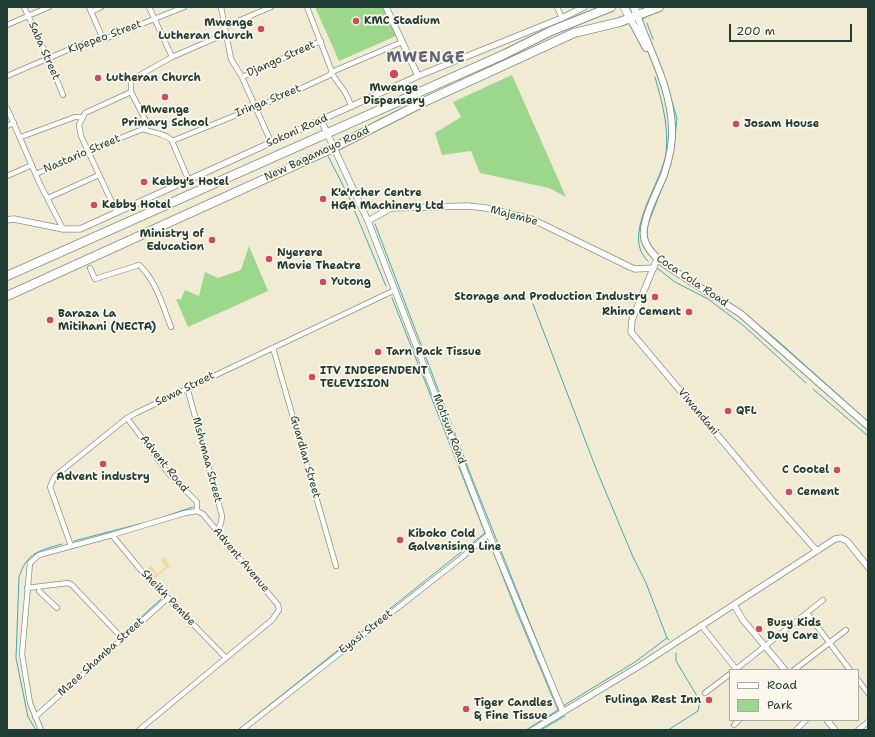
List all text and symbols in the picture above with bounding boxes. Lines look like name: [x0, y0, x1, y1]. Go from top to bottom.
place label: KMC Stadium: [364, 14, 440, 28]
place label: Mwenge Lutheran Church: [158, 16, 253, 42]
marker: KMC Stadium: [351, 16, 361, 26]
scale bar: [731, 16, 854, 42]
street label: Kipepeo Street: [66, 18, 144, 56]
street label: Saba Street: [25, 20, 63, 82]
text: 200 m: [736, 23, 775, 39]
marker: Mwenge Lutheran Church: [256, 24, 266, 34]
street label: Django Street: [245, 38, 317, 80]
district label: MWENGE: [386, 49, 466, 67]
marker: Mwenge Dispensery: [388, 68, 400, 80]
place label: Lutheran Church: [106, 71, 201, 85]
marker: Lutheran Church: [93, 73, 103, 83]
place label: Mwenge Dispensery: [363, 81, 425, 107]
street label: Iringa Street: [233, 82, 303, 120]
marker: Mwenge Primary School: [160, 92, 170, 102]
place label: Mwenge Primary School: [121, 103, 209, 129]
street label: Sokoni Road: [264, 112, 330, 150]
place label: Josam House: [744, 117, 819, 131]
marker: Josam House: [731, 119, 741, 129]
street label: New Bagamoyo Road: [262, 124, 372, 184]
street label: Nastario Street: [42, 132, 122, 176]
place label: Kebby's Hotel: [152, 175, 229, 189]
marker: Kebby's Hotel: [139, 177, 149, 187]
place label: K'a'rcher Centre HGA Machinery Ltd: [331, 186, 444, 212]
marker: K'a'rcher Centre HGA Machinery Ltd: [318, 194, 328, 204]
place label: Kebby Hotel: [102, 198, 171, 212]
marker: Kebby Hotel: [89, 200, 99, 210]
street label: Majembe: [489, 203, 539, 229]
place label: Ministry of Education: [140, 227, 204, 253]
marker: Ministry of Education: [207, 235, 217, 245]
place label: Nyerere Movie Theatre: [277, 246, 361, 272]
street label: Coca Cola Road: [654, 252, 730, 310]
marker: Nyerere Movie Theatre: [264, 254, 274, 264]
place label: Yutong: [331, 275, 371, 289]
marker: Yutong: [318, 277, 328, 287]
place label: Storage and Production Industry: [454, 290, 647, 304]
marker: Storage and Production Industry: [650, 292, 660, 302]
place label: Rhino Cement: [602, 305, 681, 319]
place label: Baraza La Mitihani (NECTA): [58, 307, 156, 333]
marker: Rhino Cement: [684, 307, 694, 317]
marker: Baraza La Mitihani (NECTA): [45, 315, 55, 325]
place label: Tarn Pack Tissue: [386, 345, 481, 359]
marker: Tarn Pack Tissue: [373, 347, 383, 357]
place label: ITV INDEPENDENT TELEVISION: [320, 364, 428, 390]
street label: Sewa Street: [153, 369, 217, 409]
marker: ITV INDEPENDENT TELEVISION: [307, 372, 317, 382]
street label: Viwandani: [675, 386, 721, 438]
street label: Motisun Road: [430, 392, 468, 466]
place label: QFL: [736, 404, 757, 418]
marker: QFL: [723, 406, 733, 416]
street label: Guardian Street: [287, 414, 323, 500]
street label: Mshumaa Street: [189, 416, 225, 504]
street label: Advent Road: [137, 433, 191, 495]
marker: Advent industry: [98, 459, 108, 469]
place label: C Cootel: [782, 463, 829, 477]
marker: C Cootel: [832, 465, 842, 475]
place label: Advent industry: [56, 470, 150, 484]
place label: Cement: [797, 485, 839, 499]
marker: Cement: [784, 487, 794, 497]
street label: Advent Avenue: [210, 525, 272, 595]
place label: Kiboko Cold Galvenising Line: [408, 527, 501, 553]
marker: Kiboko Cold Galvenising Line: [395, 535, 405, 545]
street label: Sheikh Pembe: [138, 567, 198, 629]
street label: Eyasi Street: [337, 607, 395, 657]
street label: Mzee Shamba Street: [55, 615, 147, 699]
place label: Busy Kids Day Care: [767, 616, 821, 642]
marker: Busy Kids Day Care: [754, 624, 764, 634]
legend: [729, 669, 859, 721]
text: Road: [767, 677, 797, 693]
place label: Fulinga Rest Inn: [605, 693, 701, 707]
marker: Fulinga Rest Inn: [704, 695, 714, 705]
place label: Tiger Candles & Fine Tissue: [474, 696, 552, 722]
text: Park: [767, 697, 793, 713]
marker: Tiger Candles & Fine Tissue: [461, 704, 471, 714]

